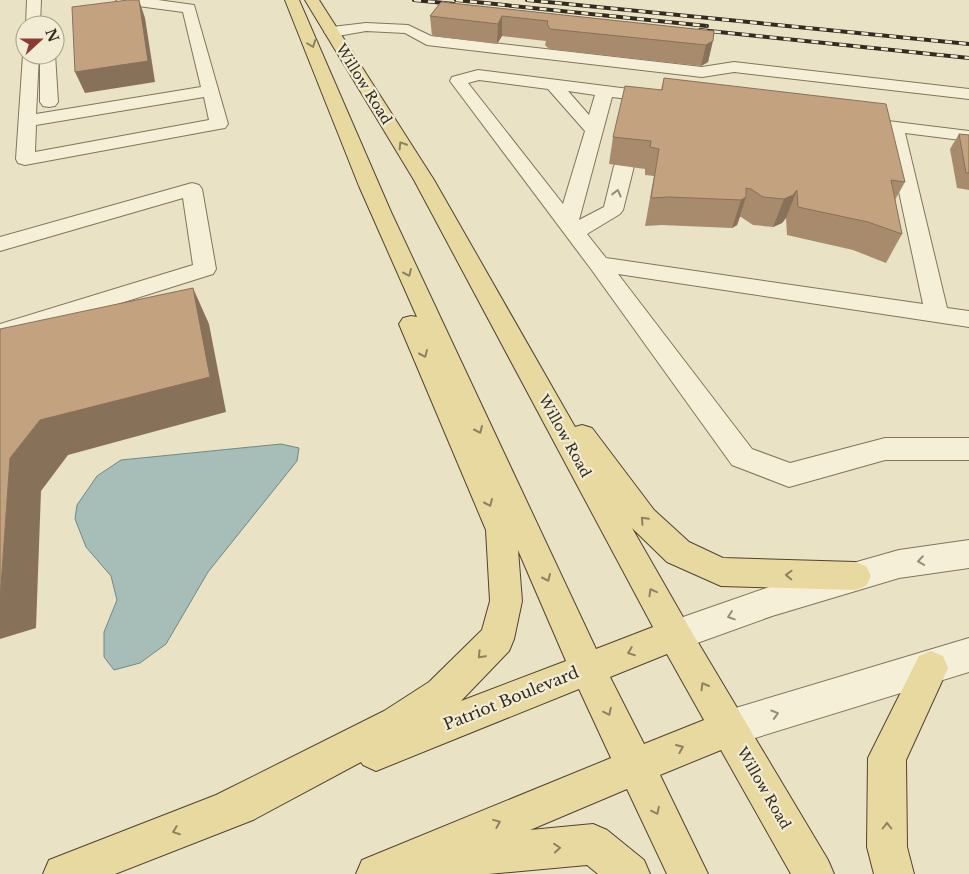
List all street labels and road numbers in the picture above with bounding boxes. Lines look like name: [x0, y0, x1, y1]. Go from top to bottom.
street label: Willow Road: [331, 39, 396, 128]
street label: Willow Road: [534, 391, 595, 481]
street label: Patriot Boulevard: [440, 662, 582, 734]
street label: Willow Road: [733, 743, 795, 833]

